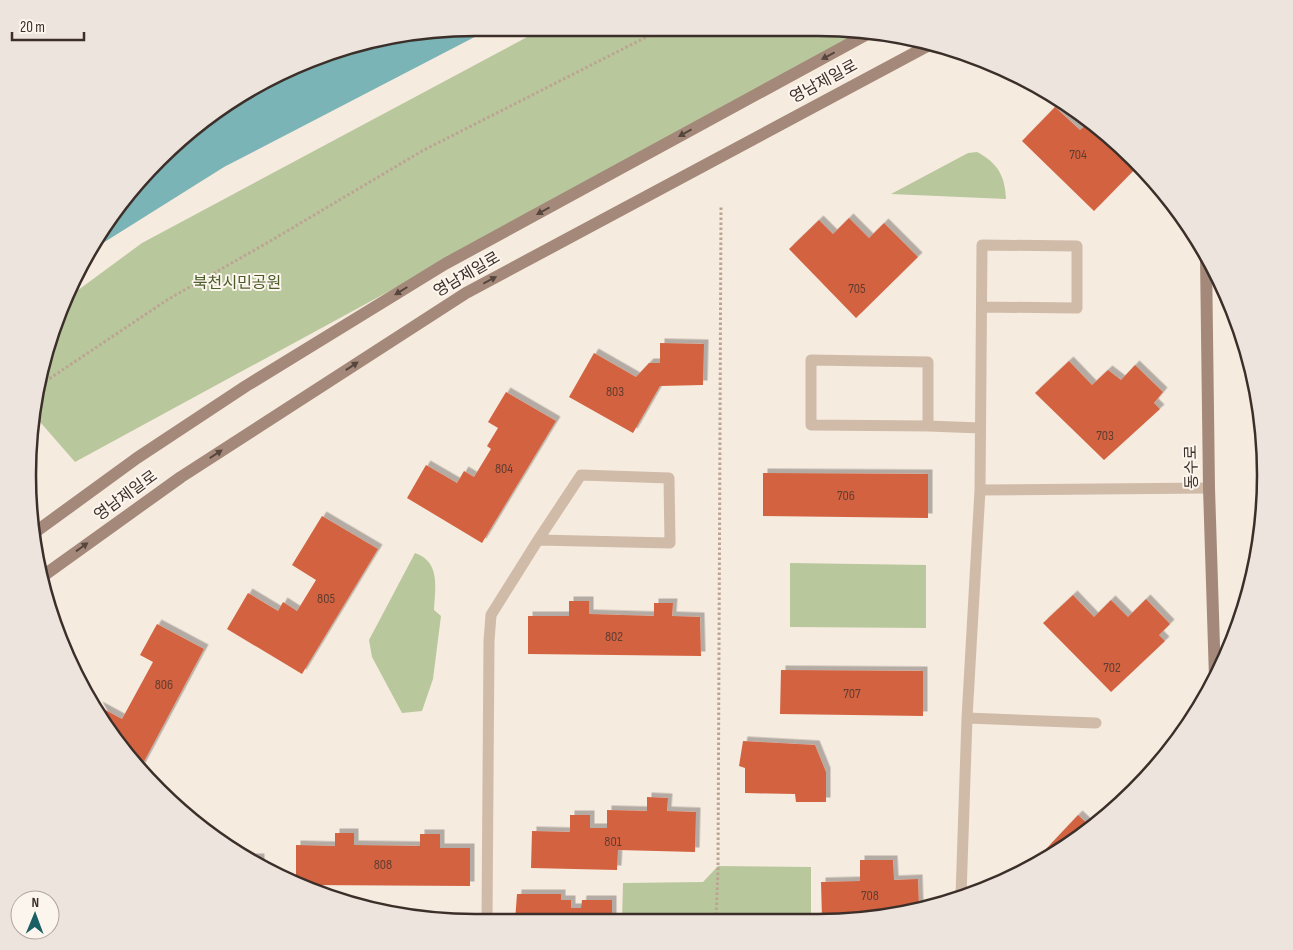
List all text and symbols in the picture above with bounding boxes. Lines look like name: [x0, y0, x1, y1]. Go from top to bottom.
scale bar: [12, 10, 85, 42]
text: 20 m: [20, 18, 45, 37]
one-way arrow: [822, 51, 835, 60]
street label: 영남제일로: [787, 56, 861, 108]
one-way arrow: [678, 129, 693, 137]
house number: 704: [1069, 146, 1087, 163]
one-way arrow: [535, 207, 550, 215]
street label: 영남제일로: [430, 248, 504, 302]
park label: 북천시민공원: [193, 274, 281, 293]
one-way arrow: [482, 276, 497, 284]
house number: 705: [848, 280, 866, 297]
one-way arrow: [395, 286, 408, 296]
one-way arrow: [345, 362, 359, 371]
house number: 803: [606, 383, 624, 400]
house number: 703: [1096, 427, 1114, 444]
street label: 동수로: [1182, 444, 1202, 489]
one-way arrow: [209, 450, 222, 459]
house number: 804: [495, 460, 513, 477]
street label: 영남제일로: [91, 467, 162, 525]
house number: 706: [837, 487, 855, 504]
one-way arrow: [75, 542, 88, 553]
house number: 805: [317, 590, 335, 607]
house number: 802: [605, 628, 623, 645]
house number: 702: [1103, 659, 1121, 676]
house number: 806: [155, 676, 173, 693]
house number: 707: [843, 685, 861, 702]
house number: 801: [604, 833, 622, 850]
house number: 808: [374, 856, 392, 873]
house number: 708: [861, 887, 879, 904]
north arrow: [10, 890, 60, 940]
text: N: [31, 894, 39, 911]

